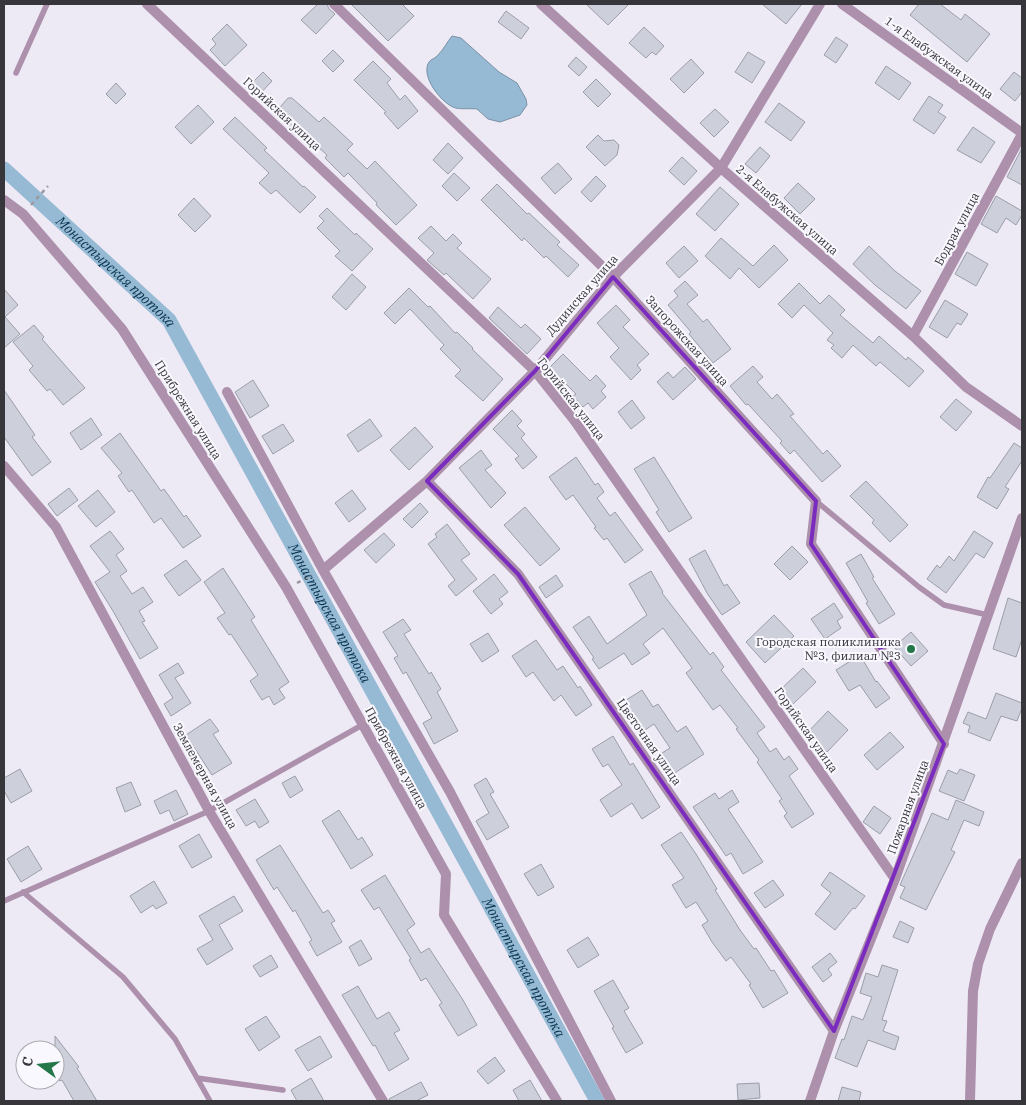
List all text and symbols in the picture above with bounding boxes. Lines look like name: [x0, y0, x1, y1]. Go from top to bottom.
street label: 1-я Елабужская улица: [882, 13, 997, 102]
street label: Горийская улица: [240, 74, 325, 154]
street label: 2-я Елабужская улица: [733, 161, 842, 258]
street label: Бодрая улица: [931, 189, 982, 268]
water label: Монастырская протока: [52, 211, 180, 331]
street label: Дудинская улица: [542, 251, 621, 338]
street label: Запорожская улица: [643, 292, 732, 389]
street label: Горийская улица: [534, 354, 609, 443]
street label: Прибрежная улица: [152, 357, 225, 463]
water label: Монастырская протока: [284, 539, 375, 687]
place label: Городская поликлиника №3, филиал №3: [756, 634, 901, 663]
marker: Городская поликлиника №3, филиал №3: [905, 643, 917, 655]
street label: Горийская улица: [771, 684, 842, 776]
street label: Цветочная улица: [614, 695, 685, 788]
street label: Прибрежная улица: [362, 704, 431, 812]
street label: Землемерная улица: [170, 720, 241, 832]
street label: Пожарная улица: [884, 757, 932, 856]
water label: Монастырская протока: [478, 894, 570, 1041]
north arrow: [15, 1040, 65, 1090]
text: С: [18, 1055, 37, 1068]

